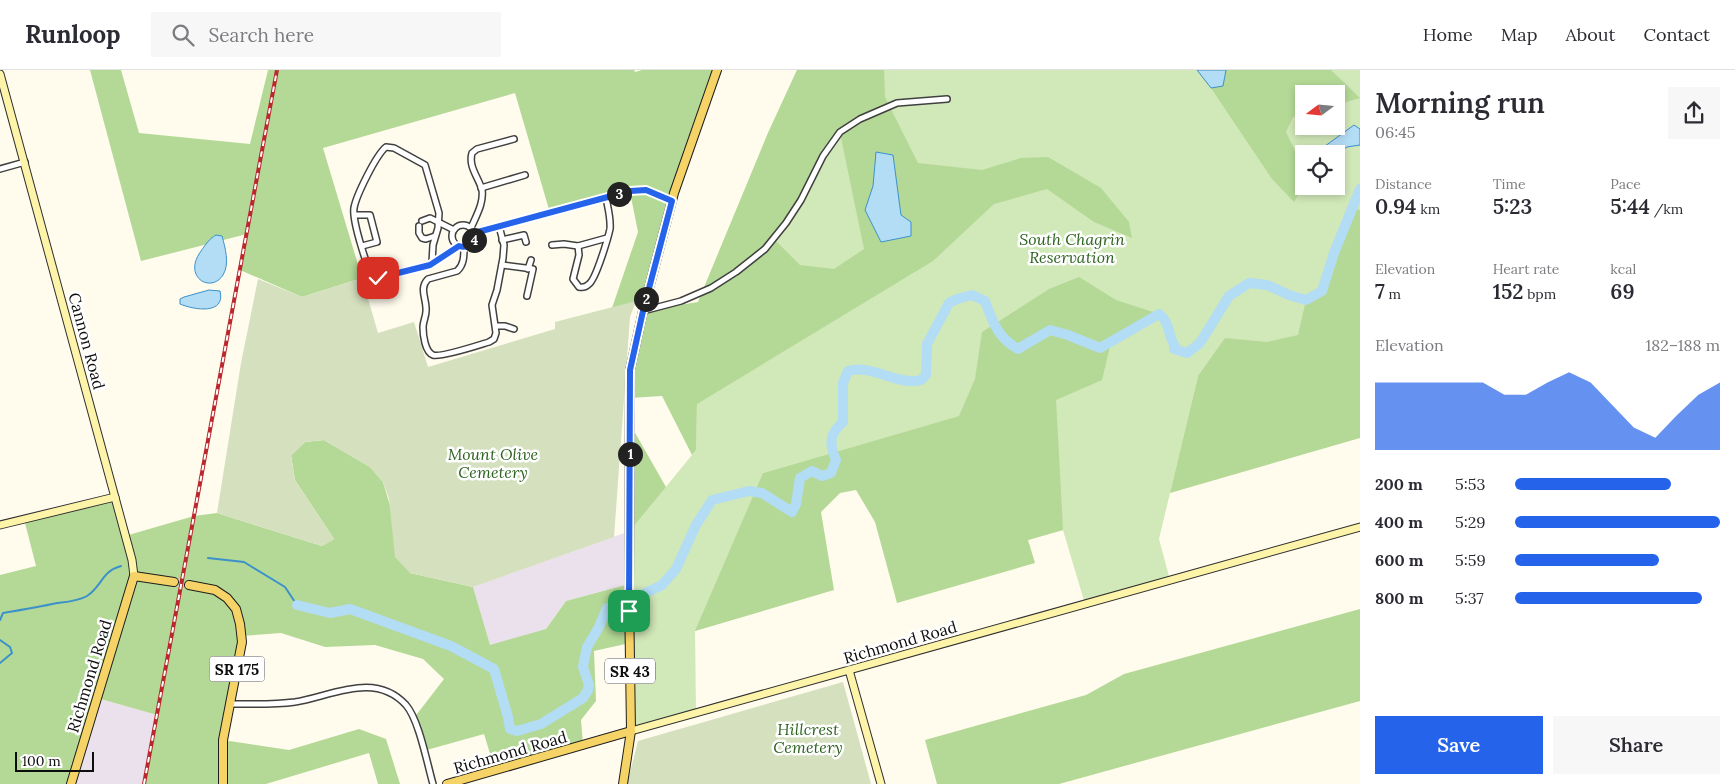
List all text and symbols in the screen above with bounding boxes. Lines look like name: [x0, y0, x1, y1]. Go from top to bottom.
search box: [151, 12, 501, 57]
text: Runloop: [25, 19, 121, 50]
icon: search: [169, 21, 197, 49]
text: Search here: [209, 23, 314, 47]
text: Home: [1423, 23, 1473, 46]
text: Map: [1501, 23, 1537, 46]
text: About: [1565, 23, 1615, 46]
text: Contact: [1643, 23, 1710, 46]
north arrow: [1295, 85, 1345, 135]
map controls: [1295, 85, 1345, 195]
text: Morning run: [1375, 85, 1545, 121]
button: share: [1668, 87, 1720, 139]
text: 06:45: [1375, 122, 1416, 142]
button: locate: [1295, 145, 1345, 195]
text: Distance: [1375, 175, 1432, 193]
text: Time: [1493, 175, 1526, 193]
text: Pace: [1610, 175, 1641, 193]
pin: 3: [606, 182, 632, 206]
text: 3: [616, 185, 623, 203]
text: 0.94: [1375, 193, 1416, 220]
text: 5:23: [1493, 193, 1532, 220]
text: 5:44: [1610, 193, 1650, 220]
text: km: [1416, 200, 1440, 218]
text: /km: [1650, 200, 1683, 218]
pin: 4: [462, 228, 486, 252]
park label: South Chagrin Reservation: [1019, 229, 1125, 267]
text: 4: [471, 231, 478, 249]
pin: [357, 257, 399, 299]
text: Elevation: [1375, 260, 1435, 278]
text: Heart rate: [1493, 260, 1559, 278]
text: kcal: [1610, 260, 1636, 278]
icon: check: [364, 264, 392, 292]
text: 7: [1375, 278, 1385, 305]
text: 152: [1493, 278, 1523, 305]
text: 69: [1610, 278, 1635, 305]
text: m: [1385, 285, 1401, 303]
text: bpm: [1523, 285, 1556, 303]
pin: 2: [634, 286, 658, 312]
street label: Cannon Road: [64, 290, 110, 392]
text: 2: [643, 290, 650, 308]
text: Elevation: [1375, 335, 1444, 355]
text: 182–188 m: [1646, 335, 1720, 355]
pin: 1: [618, 442, 642, 466]
park label: Mount Olive Cemetery: [448, 444, 539, 482]
text: 1: [628, 445, 633, 463]
text: 200 m: [1375, 474, 1423, 494]
text: 5:53: [1455, 474, 1485, 494]
text: 400 m: [1375, 512, 1423, 532]
text: 5:29: [1455, 512, 1486, 532]
text: 600 m: [1375, 550, 1423, 570]
text: 5:59: [1455, 550, 1486, 570]
text: 800 m: [1375, 588, 1423, 608]
text: 5:37: [1455, 588, 1484, 608]
pin: [608, 590, 650, 632]
icon: arrive: [615, 597, 643, 625]
street label: Richmond Road: [841, 616, 959, 668]
street label: Richmond Road: [62, 617, 116, 735]
road number: SR 175: [210, 656, 264, 682]
road number: SR 43: [605, 658, 655, 684]
button: Save: [1375, 716, 1543, 774]
button: Share: [1553, 716, 1720, 774]
park label: Hillcrest Cemetery: [773, 719, 843, 757]
street label: Richmond Road: [451, 726, 569, 778]
scale bar: [15, 749, 94, 772]
text: 100 m: [22, 752, 61, 770]

